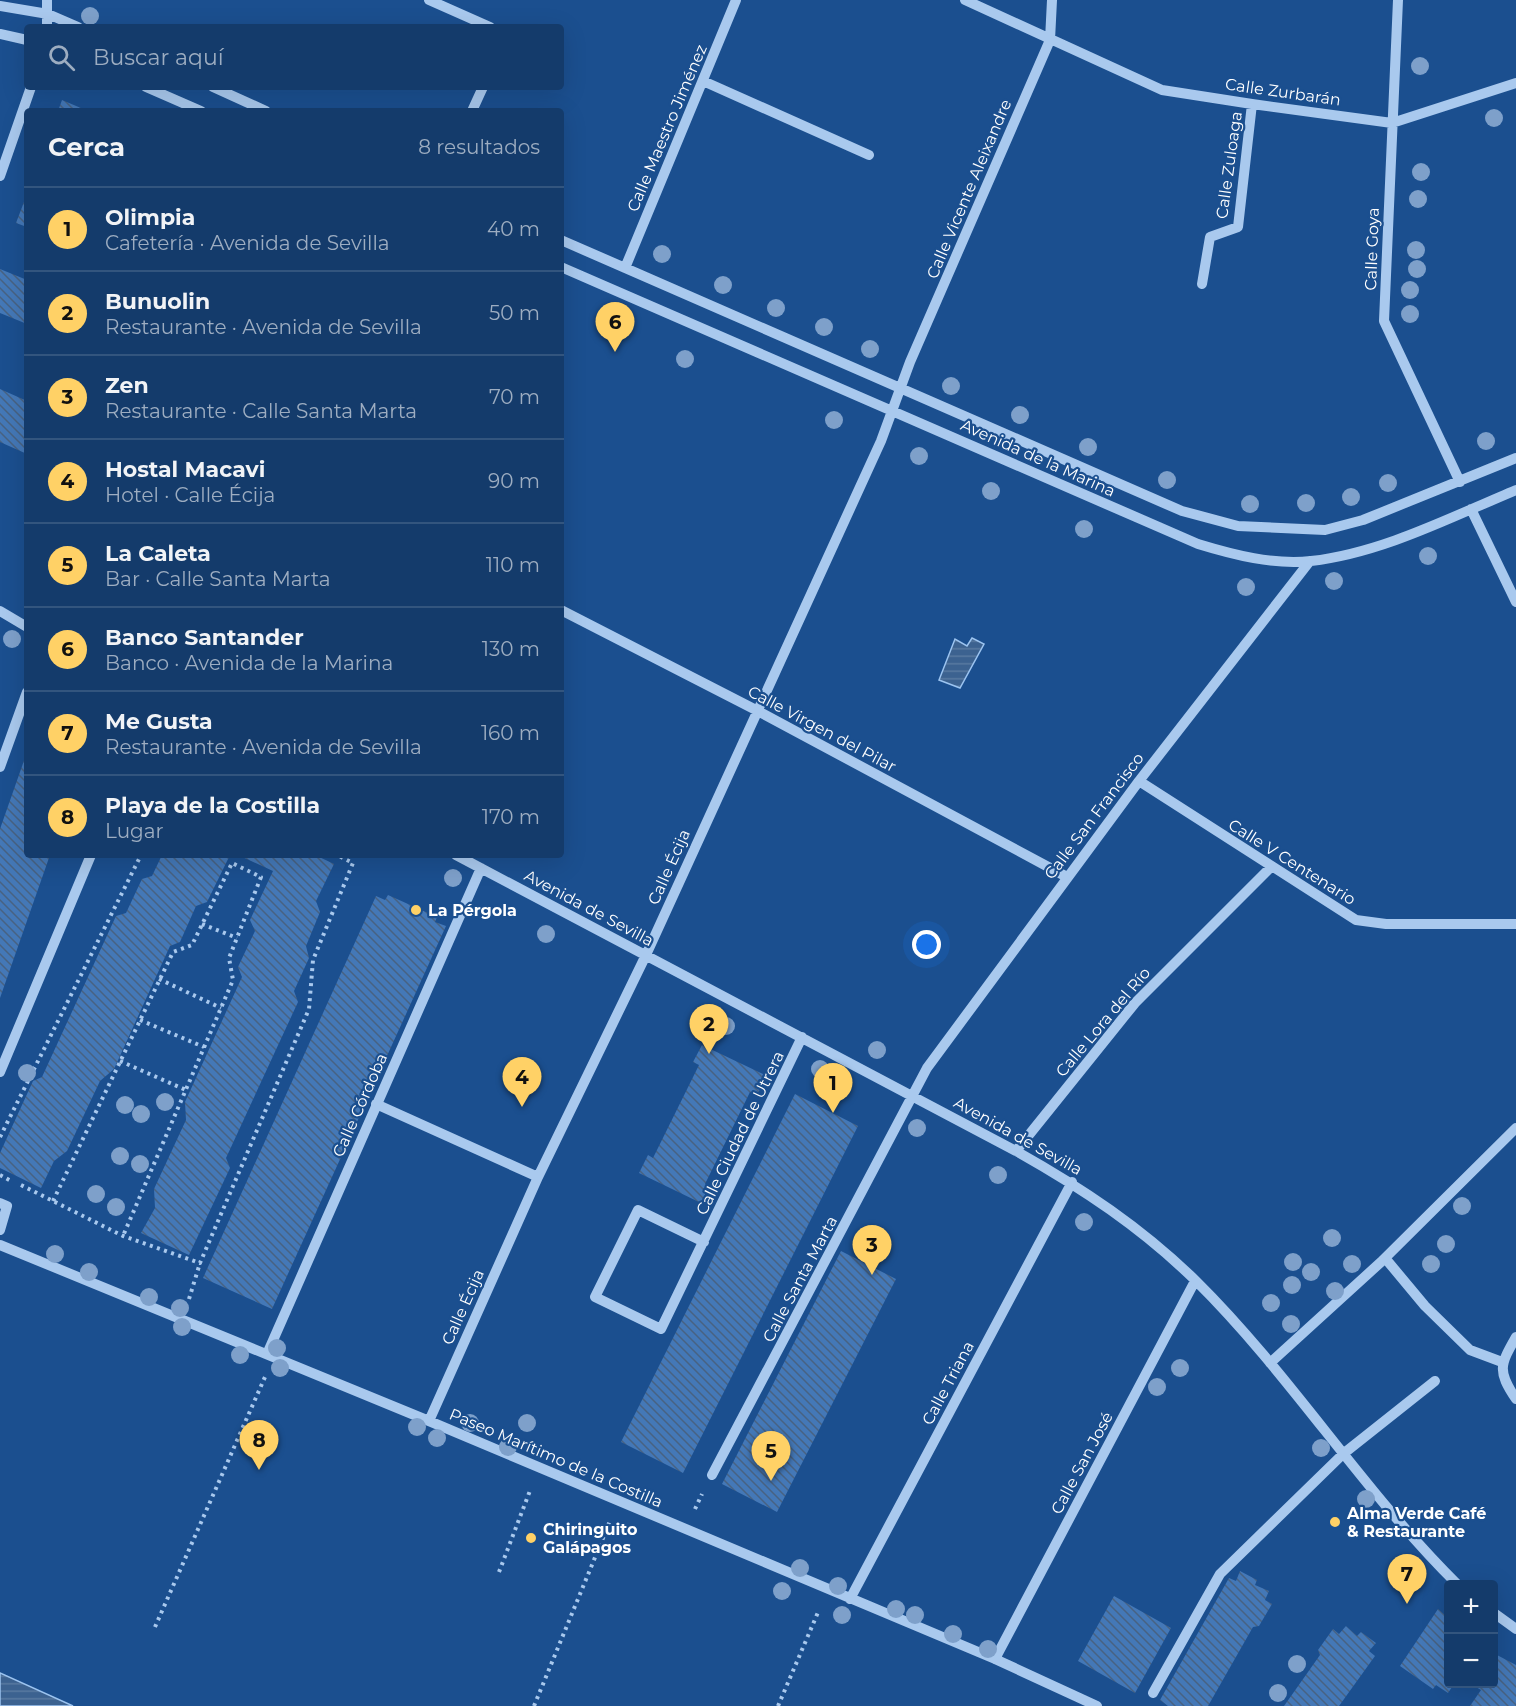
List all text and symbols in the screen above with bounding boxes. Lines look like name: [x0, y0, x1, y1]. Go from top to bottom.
search box: [24, 24, 564, 90]
icon: search: [45, 41, 78, 74]
street label: Calle Maestro Jiménez: [623, 42, 711, 214]
text: Buscar aquí: [93, 44, 224, 71]
street label: Calle Zurbarán: [1224, 74, 1342, 110]
street label: Calle Vicente Aleixandre: [923, 97, 1015, 281]
street label: Calle Zuloaga: [1212, 110, 1246, 220]
text: Cerca: [48, 131, 125, 163]
text: 8 resultados: [418, 135, 540, 159]
text: Olimpia: [105, 204, 195, 231]
street label: Calle Goya: [1361, 207, 1383, 291]
text: 1: [64, 217, 71, 241]
text: 40 m: [487, 217, 540, 241]
text: Cafetería · Avenida de Sevilla: [105, 231, 390, 255]
text: Bunuolin: [105, 288, 210, 315]
text: 2: [62, 301, 73, 325]
text: 50 m: [489, 301, 540, 325]
pin: 6: [596, 302, 634, 352]
text: Restaurante · Avenida de Sevilla: [105, 315, 422, 339]
text: Zen: [105, 372, 149, 399]
text: 3: [62, 385, 73, 409]
text: 70 m: [489, 385, 540, 409]
text: Restaurante · Calle Santa Marta: [105, 399, 417, 423]
street label: Avenida de la Marina: [958, 415, 1118, 501]
text: Hostal Macavi: [105, 456, 265, 483]
text: 4: [61, 469, 74, 493]
text: 90 m: [488, 469, 540, 493]
text: Hotel · Calle Écija: [105, 483, 275, 507]
text: La Caleta: [105, 540, 211, 567]
text: 5: [62, 553, 73, 577]
text: 110 m: [486, 553, 540, 577]
text: Bar · Calle Santa Marta: [105, 567, 330, 591]
text: Banco Santander: [105, 624, 304, 651]
text: 6: [61, 637, 74, 661]
text: 130 m: [482, 637, 540, 661]
text: Banco · Avenida de la Marina: [105, 651, 393, 675]
street label: Calle Virgen del Pilar: [745, 682, 899, 776]
text: Me Gusta: [105, 708, 213, 735]
text: 7: [61, 721, 74, 745]
text: 160 m: [481, 721, 540, 745]
text: Restaurante · Avenida de Sevilla: [105, 735, 422, 759]
street label: Calle San Francisco: [1040, 749, 1148, 883]
text: Playa de la Costilla: [105, 792, 320, 819]
text: 8: [61, 805, 74, 829]
text: 170 m: [482, 805, 540, 829]
street label: Calle V Centenario: [1225, 815, 1359, 909]
text: Lugar: [105, 819, 164, 843]
street label: Calle Écija: [644, 826, 694, 908]
street label: Avenida de Sevilla: [521, 866, 657, 950]
place label: La Pérgola: [428, 901, 517, 920]
marker: La Pérgola: [409, 903, 423, 917]
your location: [912, 930, 941, 959]
street label: Calle Lora del Río: [1052, 964, 1154, 1080]
pin: 2: [690, 1004, 728, 1054]
street label: Calle Ciudad de Utrera: [692, 1048, 788, 1218]
street label: Calle Córdoba: [329, 1050, 391, 1160]
pin: 4: [502, 1058, 542, 1107]
pin: 1: [814, 1064, 852, 1113]
street label: Avenida de Sevilla: [950, 1093, 1086, 1179]
street label: Calle Santa Marta: [759, 1213, 841, 1345]
pin: 3: [852, 1226, 892, 1275]
street label: Calle Écija: [438, 1266, 488, 1348]
street label: Calle Triana: [918, 1338, 978, 1428]
street label: Paseo Marítimo de la Costilla: [446, 1404, 666, 1512]
street label: Calle San José: [1047, 1409, 1117, 1517]
pin: 8: [240, 1420, 278, 1470]
pin: 5: [752, 1432, 790, 1481]
place label: Alma Verde Café & Restaurante: [1346, 1504, 1486, 1541]
marker: Alma Verde Café & Restaurante: [1328, 1515, 1342, 1529]
place label: Chiringuito Galápagos: [543, 1520, 637, 1557]
marker: Chiringuito Galápagos: [524, 1531, 538, 1545]
pin: 7: [1388, 1554, 1426, 1604]
map controls: [1444, 1580, 1498, 1688]
button: +: [1444, 1580, 1498, 1634]
button: −: [1444, 1634, 1498, 1688]

